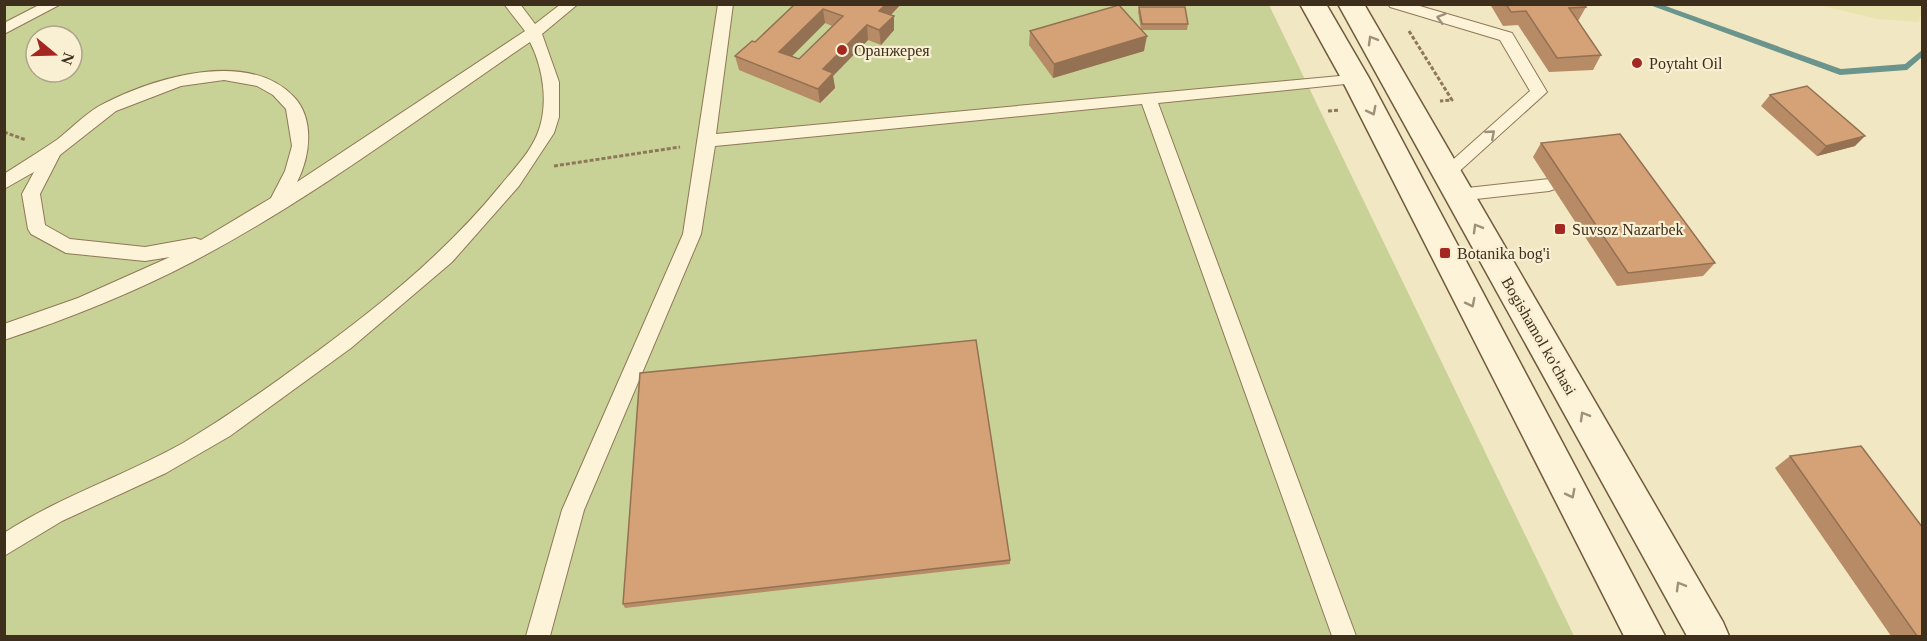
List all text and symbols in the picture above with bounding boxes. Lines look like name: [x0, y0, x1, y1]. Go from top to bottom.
one-way arrow: [1436, 13, 1447, 25]
north arrow: [24, 24, 84, 84]
one-way arrow: [1367, 36, 1379, 46]
place label: Оранжерея: [854, 42, 930, 60]
marker: Оранжерея: [835, 43, 849, 57]
text: N: [58, 50, 78, 67]
place label: Poytaht Oil: [1649, 55, 1723, 73]
marker: Poytaht Oil: [1630, 56, 1644, 70]
one-way arrow: [1365, 105, 1376, 115]
one-way arrow: [1484, 130, 1495, 141]
place label: Suvsoz Nazarbek: [1572, 221, 1684, 238]
marker: Suvsoz Nazarbek: [1553, 222, 1567, 236]
one-way arrow: [1473, 224, 1485, 234]
place label: Botanika bog'i: [1457, 245, 1551, 263]
marker: Botanika bog'i: [1438, 246, 1452, 260]
street label: Bogishamol ko'chasi: [1497, 274, 1580, 399]
one-way arrow: [1464, 296, 1475, 307]
one-way arrow: [1580, 412, 1591, 422]
one-way arrow: [1564, 488, 1575, 499]
one-way arrow: [1676, 582, 1688, 592]

